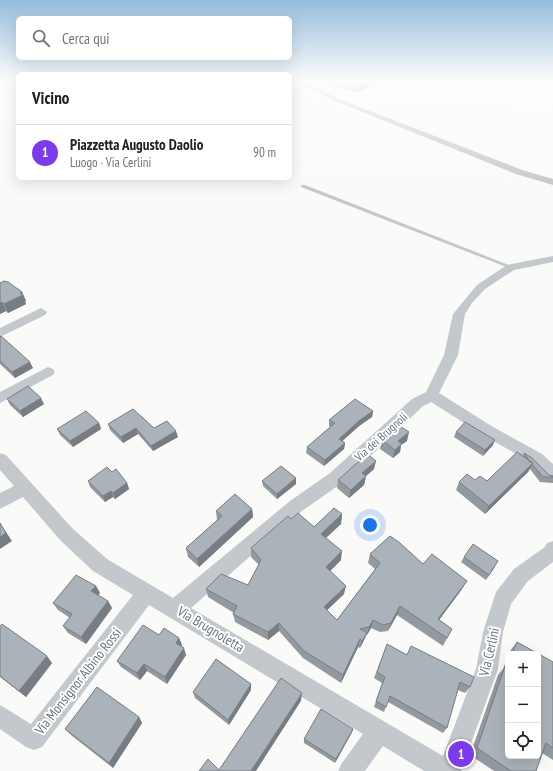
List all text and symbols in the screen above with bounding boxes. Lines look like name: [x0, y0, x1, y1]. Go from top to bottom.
search box: [16, 16, 292, 60]
icon: search: [30, 27, 52, 49]
text: Cerca qui: [62, 29, 110, 48]
text: Vicino: [32, 87, 69, 109]
text: Piazzetta Augusto Daolio: [70, 135, 203, 154]
text: 1: [42, 144, 48, 161]
text: 90 m: [253, 144, 276, 161]
text: Luogo · Via Cerlini: [70, 154, 151, 171]
street label: Via dei Brugnoli: [350, 409, 410, 465]
your location: [360, 515, 380, 535]
street label: Via Brugnoletta: [173, 601, 248, 656]
street label: Via Monsignor Albino Rossi: [30, 624, 125, 739]
street label: Via Cerlini: [474, 626, 503, 679]
map controls: [505, 651, 541, 759]
button: +: [505, 651, 541, 687]
button: −: [505, 687, 541, 723]
button: locate: [505, 723, 541, 759]
pin: 1: [448, 739, 474, 769]

